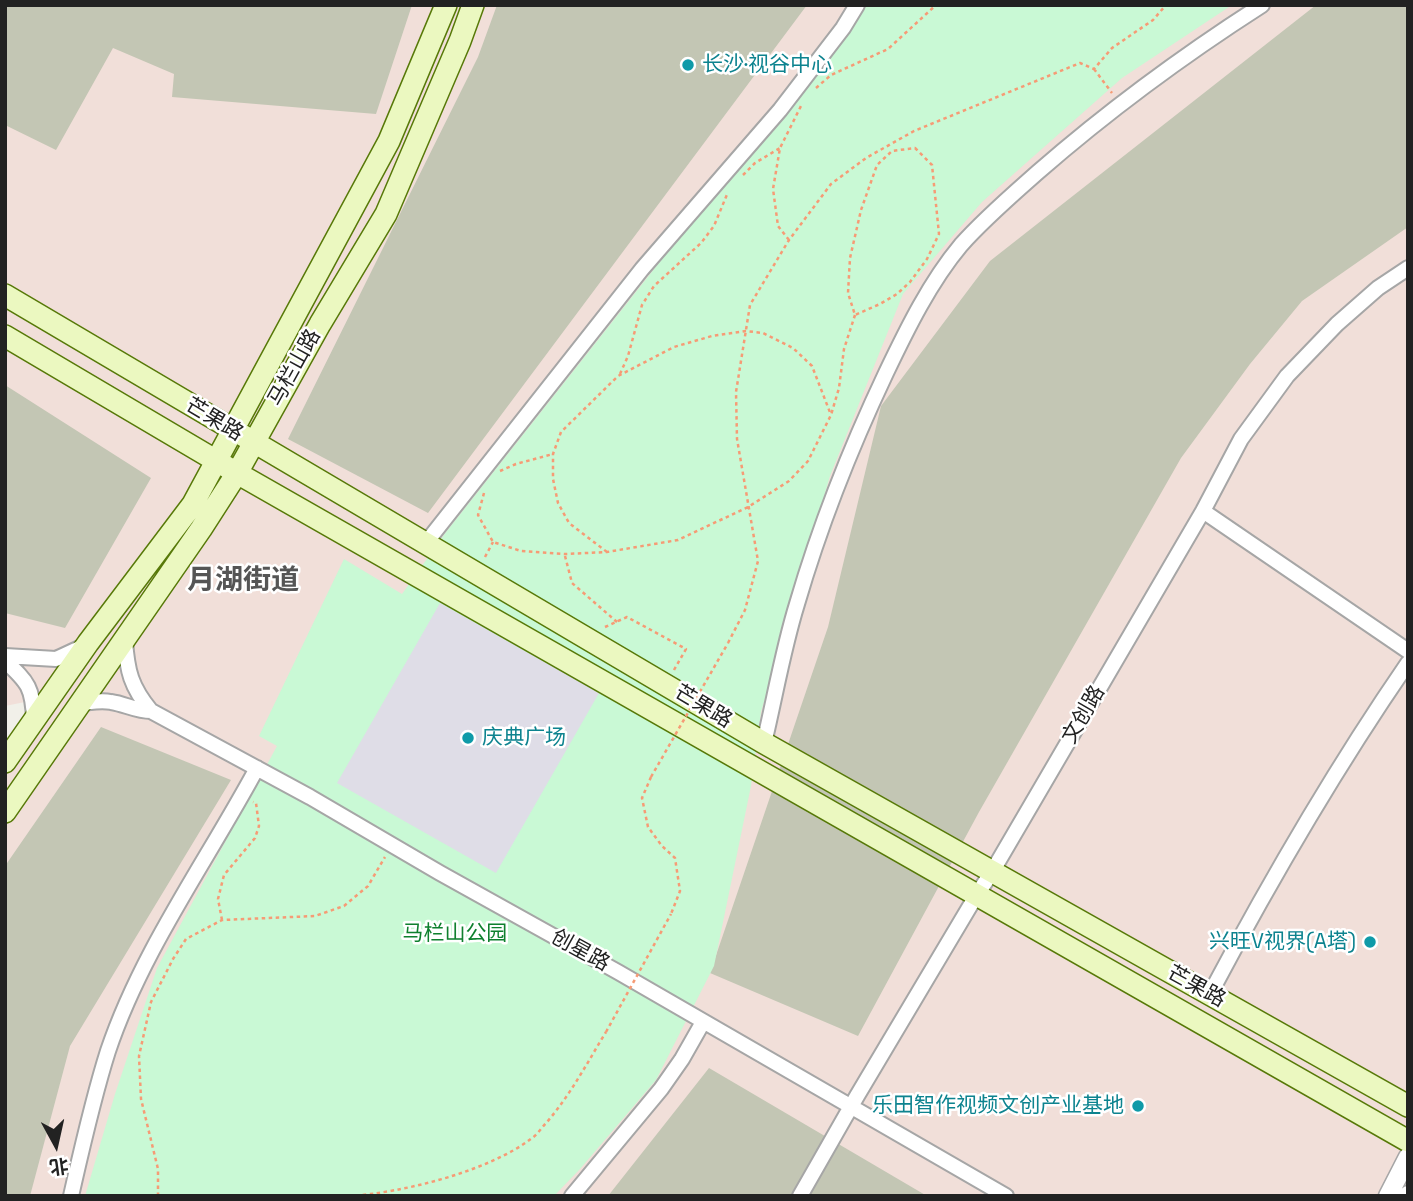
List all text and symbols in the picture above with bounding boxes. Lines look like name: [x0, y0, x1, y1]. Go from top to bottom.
place label: 长沙·视谷中心: [702, 52, 832, 78]
marker: 长沙·视谷中心: [680, 57, 696, 73]
street label: 马栏山路: [264, 325, 326, 411]
street label: 芒果路: [181, 393, 247, 447]
district label: 月湖街道: [187, 564, 299, 598]
street label: 芒果路: [670, 680, 736, 734]
street label: 文创路: [1057, 681, 1111, 749]
place label: 庆典广场: [482, 725, 566, 751]
marker: 庆典广场: [460, 730, 476, 746]
park label: 马栏山公园: [403, 921, 507, 947]
street label: 创星路: [546, 925, 614, 977]
place label: 兴旺V视界(A塔): [1209, 929, 1356, 955]
marker: 兴旺V视界(A塔): [1362, 934, 1378, 950]
street label: 芒果路: [1162, 961, 1230, 1013]
place label: 乐田智作视频文创产业基地: [872, 1093, 1124, 1119]
marker: 乐田智作视频文创产业基地: [1130, 1098, 1146, 1114]
north arrow: [21, 1110, 91, 1180]
text: 北: [48, 1153, 70, 1180]

